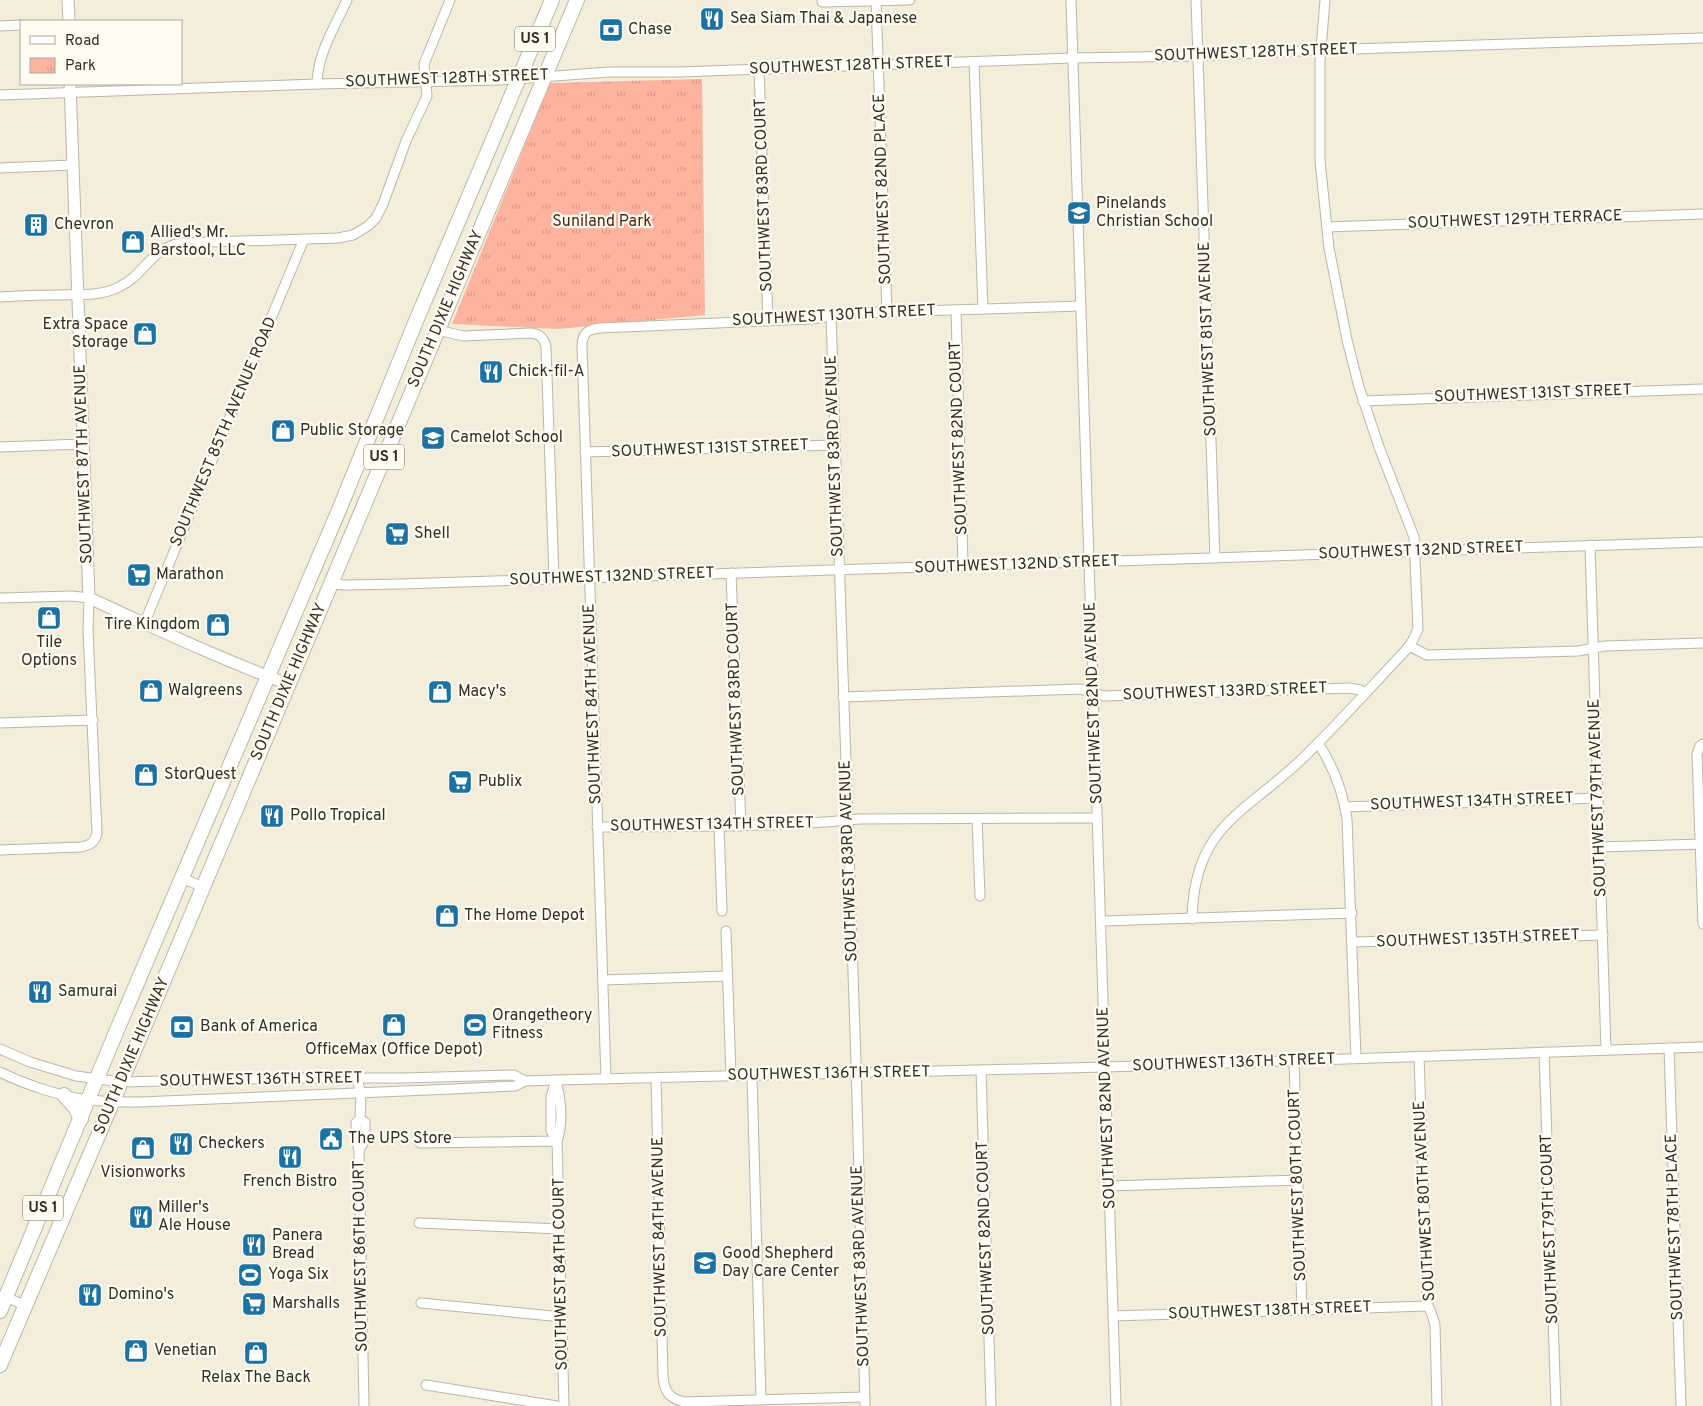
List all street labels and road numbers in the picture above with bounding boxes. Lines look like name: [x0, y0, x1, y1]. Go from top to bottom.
road number: US 1: [515, 26, 555, 52]
street label: SOUTHWEST 128TH STREET: [1154, 39, 1358, 67]
street label: SOUTHWEST 128TH STREET: [749, 52, 953, 80]
street label: SOUTHWEST 128TH STREET: [345, 65, 549, 93]
street label: SOUTHWEST 82ND PLACE: [870, 93, 896, 285]
street label: SOUTHWEST 83RD COURT: [751, 98, 777, 292]
street label: SOUTHWEST 129TH TERRACE: [1407, 206, 1623, 234]
street label: SOUTH DIXIE HIGHWAY: [404, 227, 488, 391]
street label: SOUTHWEST 81ST AVENUE: [1195, 241, 1221, 437]
street label: SOUTHWEST 130TH STREET: [732, 301, 936, 331]
street label: SOUTHWEST 85TH AVENUE ROAD: [166, 314, 282, 550]
street label: SOUTHWEST 82ND COURT: [946, 340, 972, 536]
street label: SOUTHWEST 83RD AVENUE: [821, 355, 849, 557]
street label: SOUTHWEST 87TH AVENUE: [71, 364, 97, 564]
street label: SOUTHWEST 131ST STREET: [1434, 381, 1632, 407]
street label: SOUTHWEST 131ST STREET: [611, 436, 809, 462]
road number: US 1: [364, 444, 404, 470]
street label: SOUTHWEST 132ND STREET: [1318, 537, 1524, 565]
street label: SOUTHWEST 132ND STREET: [914, 551, 1120, 579]
street label: SOUTHWEST 132ND STREET: [509, 563, 715, 591]
street label: SOUTH DIXIE HIGHWAY: [247, 600, 331, 764]
street label: SOUTHWEST 82ND AVENUE: [1080, 601, 1108, 805]
street label: SOUTHWEST 83RD COURT: [723, 602, 749, 796]
street label: SOUTHWEST 84TH AVENUE: [580, 603, 606, 805]
street label: SOUTHWEST 133RD STREET: [1122, 678, 1328, 706]
street label: SOUTHWEST 79TH AVENUE: [1585, 699, 1611, 897]
street label: SOUTHWEST 83RD AVENUE: [835, 760, 863, 962]
street label: SOUTHWEST 134TH STREET: [1370, 788, 1574, 816]
street label: SOUTHWEST 134TH STREET: [610, 813, 814, 837]
street label: SOUTHWEST 135TH STREET: [1376, 925, 1580, 953]
street label: SOUTH DIXIE HIGHWAY: [90, 974, 174, 1138]
street label: SOUTHWEST 82ND AVENUE: [1093, 1006, 1121, 1210]
street label: SOUTHWEST 136TH STREET: [1132, 1049, 1336, 1077]
street label: SOUTHWEST 136TH STREET: [727, 1062, 931, 1086]
street label: SOUTHWEST 136TH STREET: [159, 1068, 363, 1092]
street label: SOUTHWEST 80TH COURT: [1285, 1088, 1311, 1282]
street label: SOUTHWEST 80TH AVENUE: [1410, 1100, 1440, 1302]
street label: SOUTHWEST 79TH COURT: [1537, 1133, 1563, 1325]
street label: SOUTHWEST 78TH PLACE: [1662, 1133, 1688, 1321]
street label: SOUTHWEST 84TH AVENUE: [648, 1136, 672, 1338]
street label: SOUTHWEST 82ND COURT: [973, 1140, 999, 1336]
street label: SOUTHWEST 86TH COURT: [349, 1160, 373, 1352]
street label: SOUTHWEST 83RD AVENUE: [847, 1165, 875, 1367]
street label: SOUTHWEST 84TH COURT: [549, 1177, 573, 1371]
road number: US 1: [23, 1196, 63, 1220]
street label: SOUTHWEST 138TH STREET: [1168, 1297, 1372, 1325]

